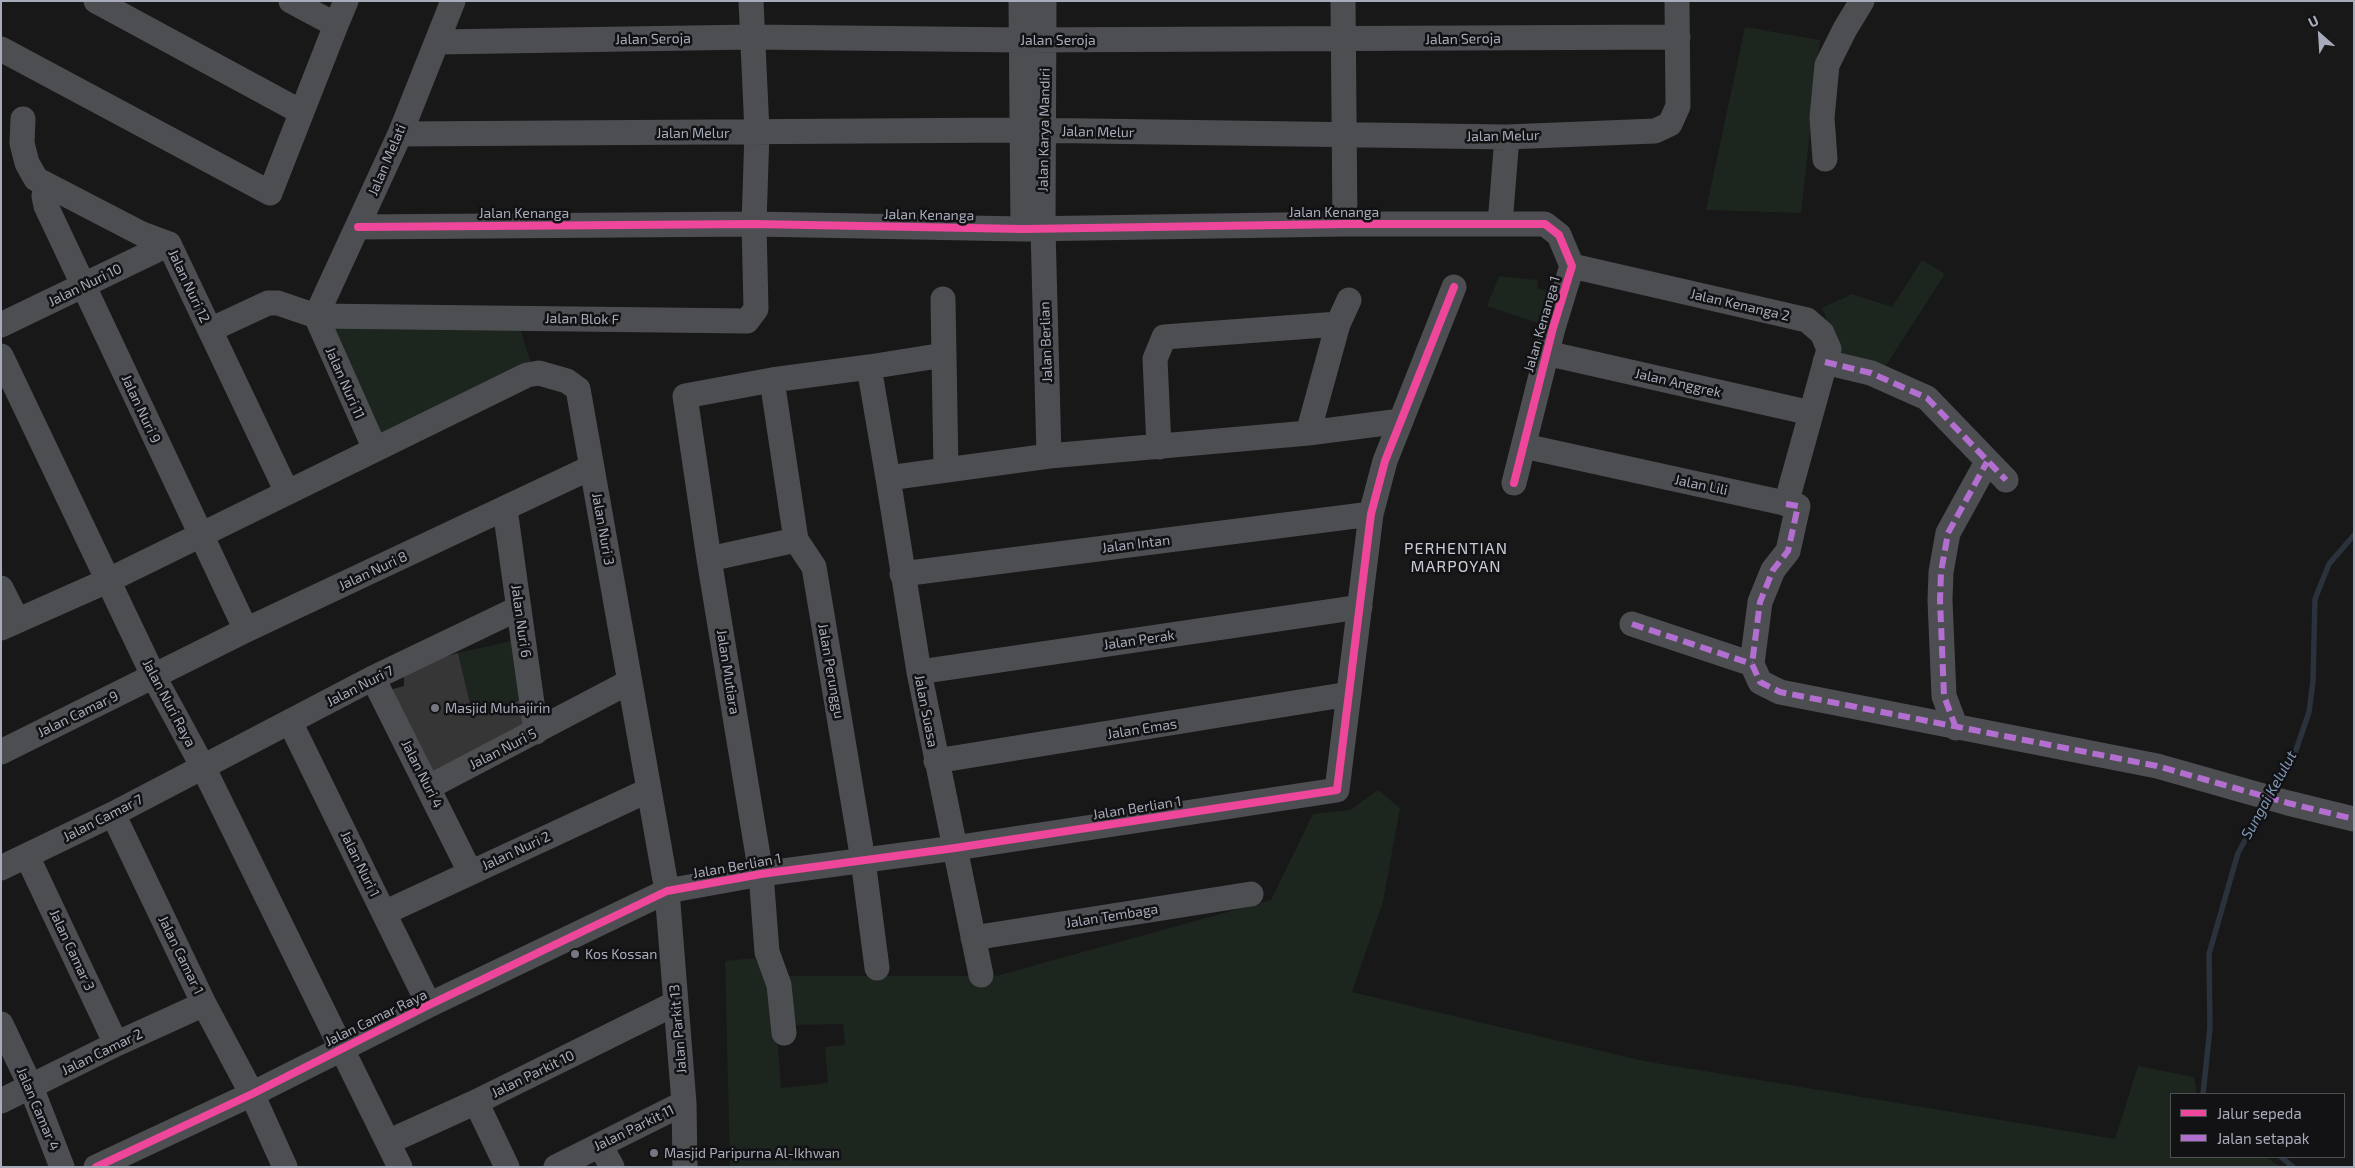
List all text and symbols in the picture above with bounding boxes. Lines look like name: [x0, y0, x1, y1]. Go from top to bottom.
north arrow: [2295, 10, 2345, 60]
text: U: [2305, 11, 2321, 31]
street label: Jalan Seroja: [615, 30, 691, 48]
street label: Jalan Seroja: [1425, 30, 1501, 48]
street label: Jalan Seroja: [1020, 32, 1096, 48]
street label: Jalan Karya Mandiri: [1035, 68, 1053, 192]
street label: Jalan Melati: [364, 122, 410, 198]
street label: Jalan Melur: [1061, 123, 1135, 141]
street label: Jalan Melur: [656, 125, 730, 141]
street label: Jalan Melur: [1466, 127, 1540, 145]
street label: Jalan Kenanga: [1289, 204, 1379, 220]
street label: Jalan Kenanga: [479, 205, 569, 221]
street label: Jalan Kenanga: [884, 206, 974, 224]
street label: Jalan Nuri 12: [165, 247, 213, 325]
street label: Jalan Nuri 10: [46, 260, 124, 310]
street label: Jalan Kenanga 1: [1520, 274, 1564, 374]
street label: Jalan Kenanga 2: [1689, 285, 1791, 325]
street label: Jalan Berlian: [1036, 301, 1056, 383]
street label: Jalan Blok F: [545, 310, 619, 328]
street label: Jalan Nuri 11: [322, 345, 368, 421]
street label: Jalan Anggrek: [1633, 365, 1723, 401]
street label: Jalan Nuri 9: [118, 372, 164, 446]
street label: Jalan Lili: [1673, 471, 1729, 499]
street label: Jalan Nuri 3: [588, 491, 618, 567]
street label: Jalan Intan: [1101, 531, 1171, 557]
district label: PERHENTIAN MARPOYAN: [1403, 539, 1509, 577]
street label: Jalan Nuri 8: [336, 548, 410, 594]
street label: Jalan Nuri 6: [508, 583, 534, 659]
street label: Jalan Perunggu: [814, 622, 848, 720]
street label: Jalan Perak: [1102, 627, 1176, 653]
street label: Jalan Mutiara: [713, 628, 743, 716]
street label: Jalan Nuri Raya: [139, 656, 199, 750]
street label: Jalan Nuri 7: [324, 662, 396, 710]
street label: Jalan Suasa: [911, 673, 941, 749]
street label: Jalan Camar 9: [35, 687, 121, 741]
place label: Masjid Muhajirin: [445, 700, 550, 716]
marker: Masjid Muhajirin: [429, 702, 441, 714]
street label: Jalan Emas: [1106, 715, 1178, 743]
street label: Jalan Nuri 5: [467, 725, 539, 773]
street label: Jalan Nuri 4: [398, 737, 446, 811]
water label: Sungai Kelulut: [2237, 748, 2301, 842]
street label: Jalan Camar 7: [60, 791, 146, 845]
street label: Jalan Berlian 1: [1091, 793, 1183, 823]
street label: Jalan Nuri 1: [337, 828, 383, 900]
street label: Jalan Nuri 2: [479, 828, 553, 874]
street label: Jalan Berlian 1: [691, 850, 783, 882]
street label: Jalan Tembaga: [1065, 900, 1159, 932]
street label: Jalan Camar 3: [46, 907, 98, 993]
street label: Jalan Camar 1: [155, 913, 207, 997]
place label: Kos Kossan: [585, 946, 657, 962]
marker: Kos Kossan: [569, 948, 581, 960]
street label: Jalan Parkit 13: [666, 984, 690, 1074]
street label: Jalan Camar Raya: [322, 986, 430, 1050]
street label: Jalan Camar 2: [59, 1025, 145, 1079]
street label: Jalan Parkit 10: [489, 1047, 577, 1101]
street label: Jalan Camar 4: [13, 1065, 63, 1153]
legend: [2170, 1093, 2345, 1158]
street label: Jalan Parkit 11: [591, 1101, 677, 1155]
text: Jalur sepeda: [2217, 1104, 2302, 1122]
text: Jalan setapak: [2217, 1129, 2309, 1147]
place label: Masjid Paripurna Al-Ikhwan: [664, 1145, 840, 1161]
marker: Masjid Paripurna Al-Ikhwan: [648, 1147, 660, 1159]

